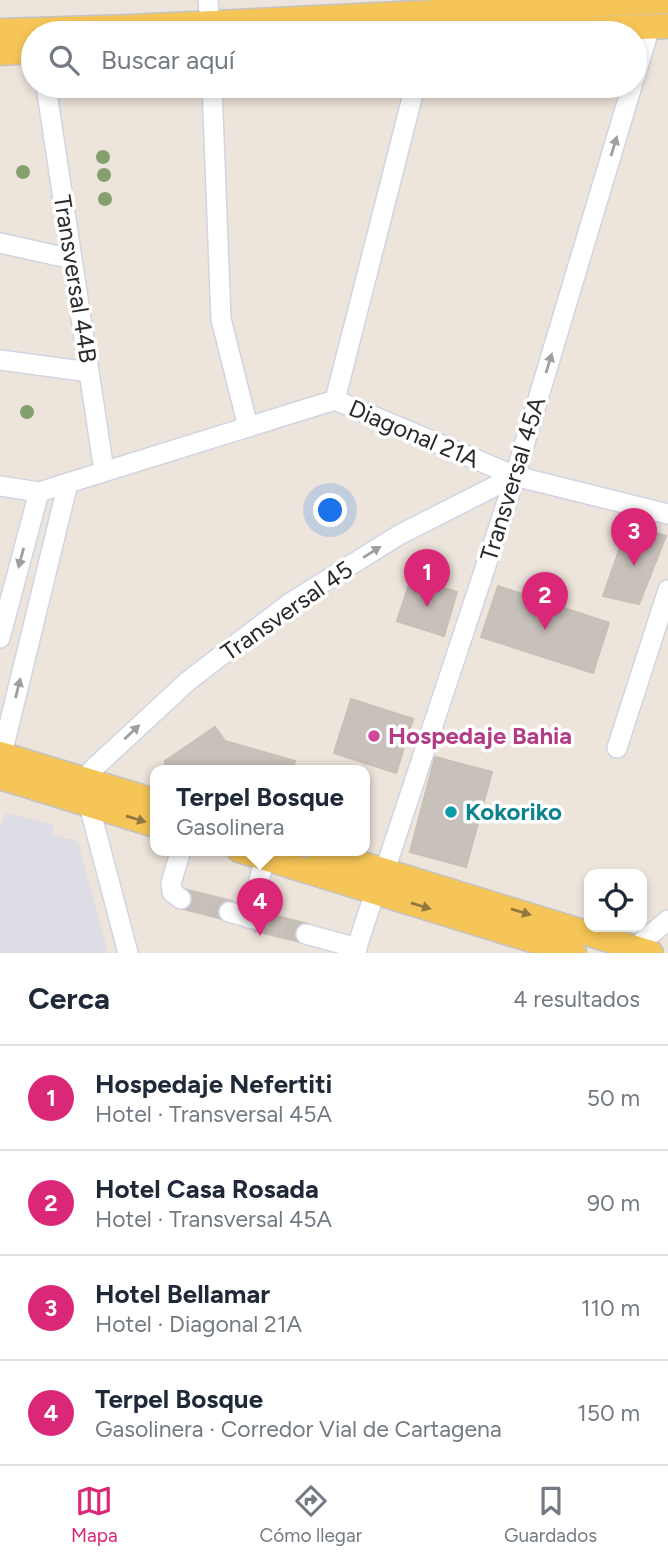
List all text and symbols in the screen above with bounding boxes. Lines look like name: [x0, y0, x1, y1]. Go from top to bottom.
search box: [21, 21, 647, 98]
icon: search: [45, 41, 83, 79]
text: Buscar aquí: [101, 44, 235, 76]
one-way arrow: [610, 135, 620, 156]
street label: Transversal 44B: [48, 193, 103, 365]
one-way arrow: [544, 353, 554, 374]
street label: Diagonal 21A: [345, 393, 484, 474]
street label: Transversal 45A: [474, 393, 551, 564]
your location: [313, 493, 347, 527]
pin: 3: [611, 508, 657, 566]
one-way arrow: [363, 546, 382, 558]
one-way arrow: [16, 547, 26, 568]
pin: 1: [404, 549, 450, 607]
street label: Transversal 45: [215, 555, 358, 667]
pin: 2: [522, 572, 568, 630]
one-way arrow: [13, 677, 24, 699]
place label: Hospedaje Bahia: [388, 721, 572, 750]
one-way arrow: [123, 725, 140, 741]
marker: Hospedaje Bahia: [366, 728, 382, 744]
popup: [150, 765, 370, 856]
text: Terpel Bosque: [176, 781, 344, 813]
place label: Kokoriko: [465, 797, 562, 826]
marker: Kokoriko: [443, 804, 459, 820]
text: Gasolinera: [176, 813, 285, 841]
one-way arrow: [125, 814, 146, 824]
map controls: [584, 869, 647, 932]
button: locate: [584, 869, 647, 932]
pin: 4: [237, 878, 283, 936]
one-way arrow: [411, 901, 432, 911]
one-way arrow: [510, 908, 531, 918]
text: Cerca: [28, 980, 110, 1017]
text: 4 resultados: [513, 985, 640, 1013]
text: Hospedaje Nefertiti: [95, 1068, 332, 1100]
text: 1: [46, 1084, 56, 1112]
text: 50 m: [587, 1084, 640, 1112]
text: Hotel · Transversal 45A: [95, 1100, 332, 1128]
text: Hotel Casa Rosada: [95, 1173, 319, 1205]
text: 2: [44, 1189, 58, 1217]
text: 90 m: [587, 1189, 640, 1217]
text: Hotel · Transversal 45A: [95, 1205, 332, 1233]
text: Hotel Bellamar: [95, 1278, 270, 1310]
text: 3: [45, 1294, 57, 1322]
text: 110 m: [581, 1294, 640, 1322]
text: Hotel · Diagonal 21A: [95, 1310, 302, 1338]
text: Terpel Bosque: [95, 1383, 263, 1415]
text: 4: [44, 1399, 58, 1427]
text: 150 m: [577, 1399, 640, 1427]
text: Gasolinera · Corredor Vial de Cartagena: [95, 1415, 502, 1443]
tab: Mapa: [71, 1482, 118, 1547]
tab: Cómo llegar: [260, 1482, 362, 1547]
tab: Guardados: [504, 1482, 597, 1547]

